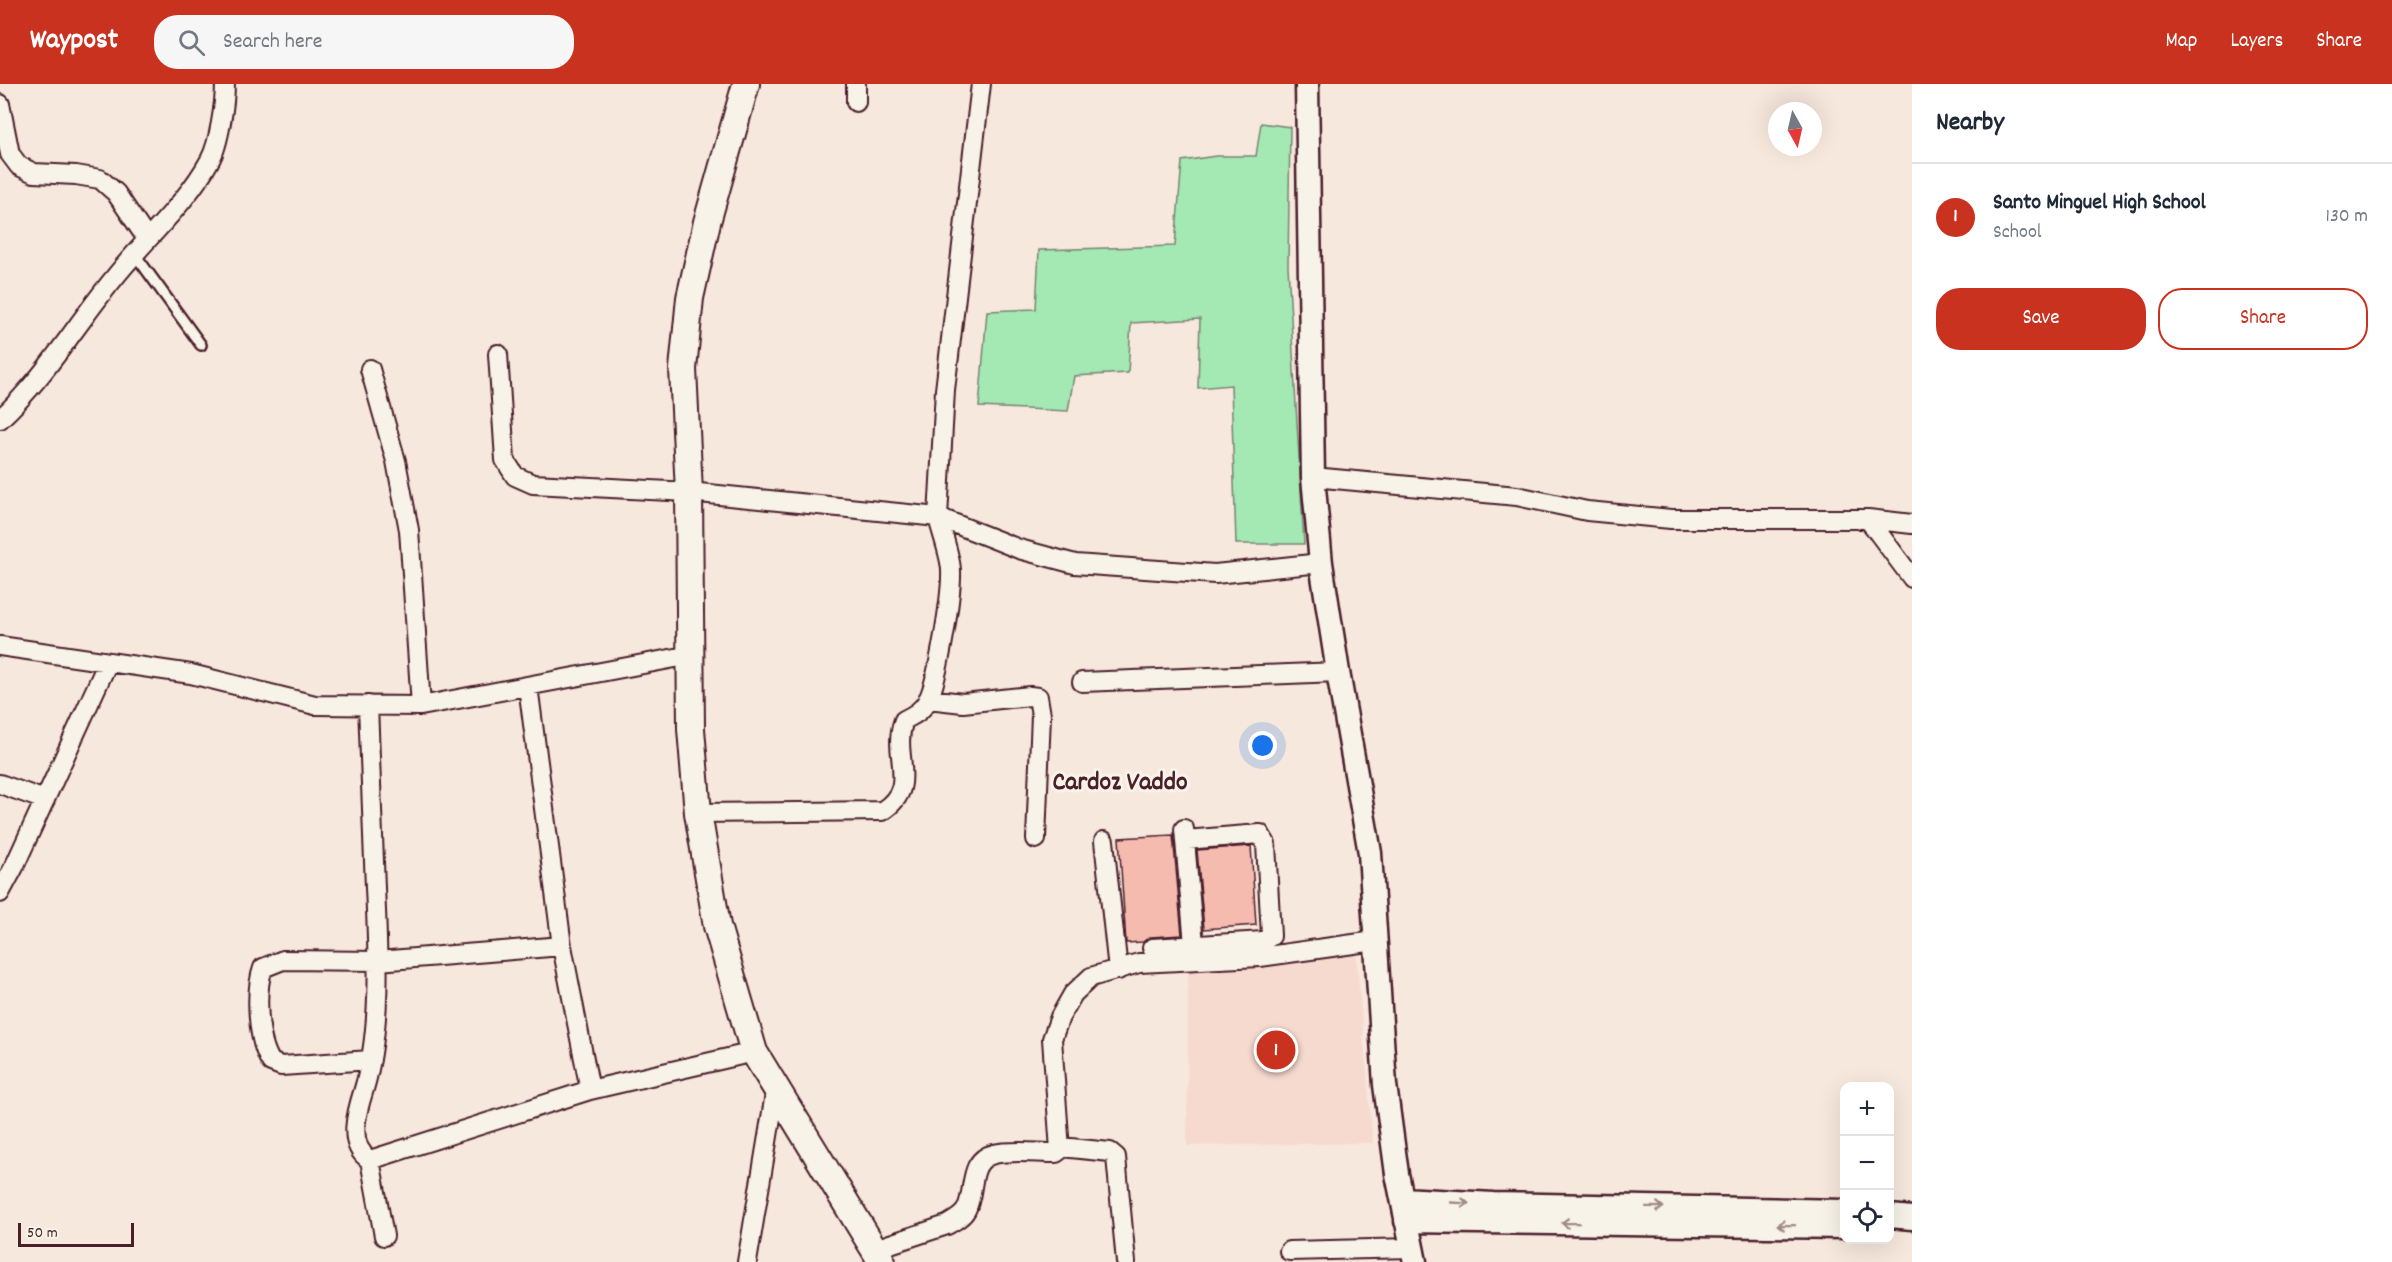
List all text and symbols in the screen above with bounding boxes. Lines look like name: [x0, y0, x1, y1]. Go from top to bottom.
search box: [154, 15, 574, 69]
text: Waypost: [30, 22, 118, 62]
icon: search: [175, 26, 208, 59]
text: Search here: [223, 27, 322, 58]
text: Map: [2166, 27, 2197, 57]
text: Layers: [2230, 27, 2283, 57]
text: Share: [2316, 27, 2362, 57]
north arrow: [1768, 102, 1822, 156]
text: Nearby: [1936, 105, 2004, 142]
text: Santo Minguel High School: [1993, 188, 2206, 219]
text: 1: [1953, 203, 1958, 231]
text: 130 m: [2326, 203, 2368, 231]
text: School: [1993, 219, 2042, 247]
button: Save: [1936, 288, 2146, 350]
button: Share: [2158, 288, 2368, 350]
your location: [1248, 731, 1277, 760]
district label: Cardoz Vaddo: [1053, 765, 1188, 802]
pin: 1: [1256, 1028, 1296, 1072]
map controls: [1840, 1082, 1894, 1244]
button: +: [1840, 1082, 1894, 1136]
button: −: [1840, 1136, 1894, 1190]
button: locate: [1840, 1190, 1894, 1244]
one-way arrow: [1450, 1197, 1470, 1208]
one-way arrow: [1645, 1201, 1665, 1213]
one-way arrow: [1561, 1217, 1581, 1229]
scale bar: [18, 1220, 134, 1248]
one-way arrow: [1777, 1220, 1797, 1231]
text: 50 m: [27, 1222, 58, 1245]

